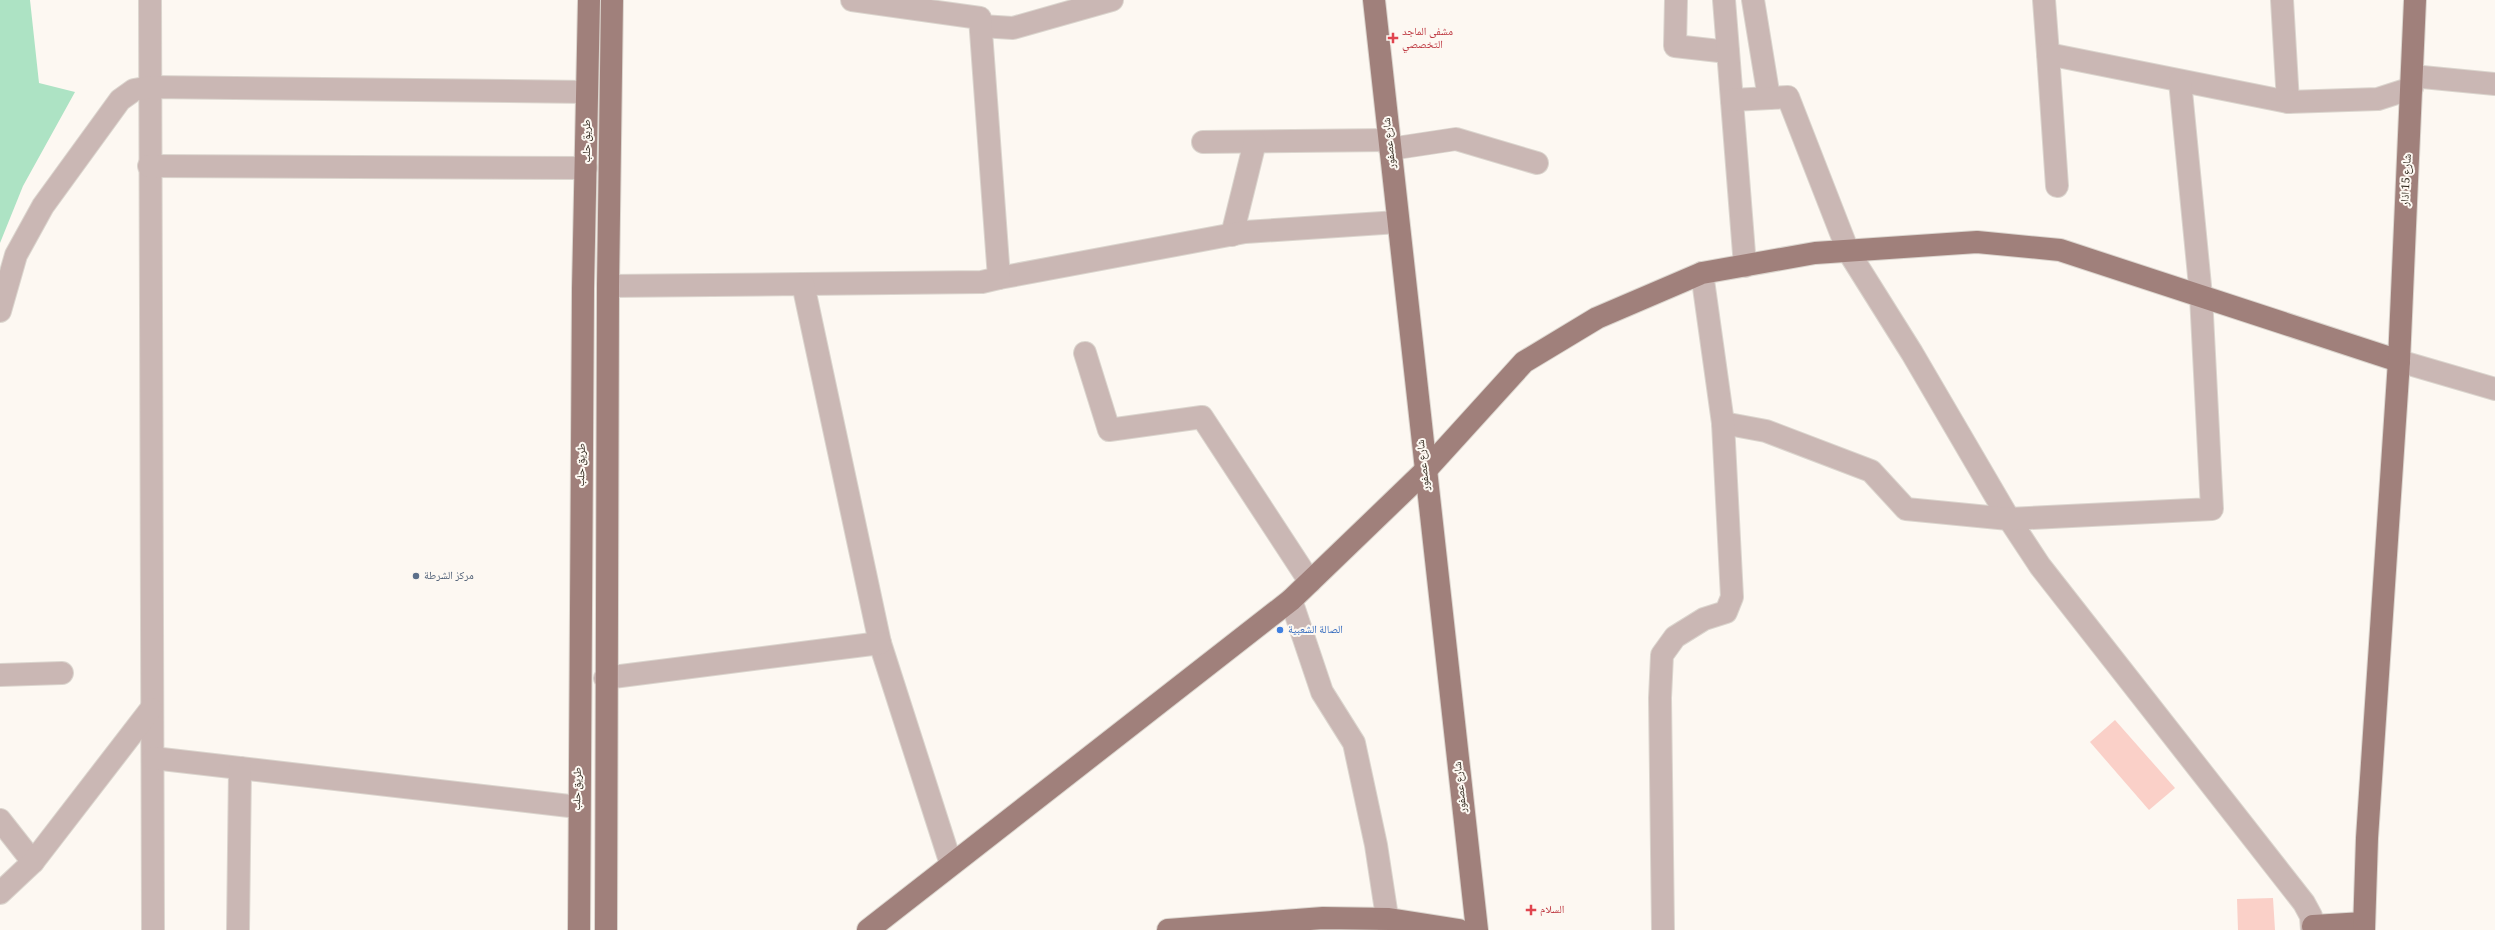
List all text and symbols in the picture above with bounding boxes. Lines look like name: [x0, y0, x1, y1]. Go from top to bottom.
place label: مشفى الماجد التخصصي: [1402, 23, 1453, 55]
marker: مشفى الماجد التخصصي: [1387, 32, 1399, 44]
street label: شارع عصفور: [1378, 117, 1402, 170]
street label: طريق حلب: [578, 119, 597, 163]
street label: شارع 15 اذار: [2396, 153, 2418, 208]
street label: شارع عصفور: [1412, 439, 1436, 492]
street label: طريق حلب: [572, 443, 592, 487]
place label: مركز الشرطة: [424, 567, 474, 586]
marker: مركز الشرطة: [411, 571, 421, 581]
place label: الصالة الشعبية: [1288, 621, 1343, 640]
marker: الصالة الشعبية: [1275, 625, 1285, 635]
street label: شارع عصفور: [1449, 761, 1473, 814]
street label: طريق حلب: [568, 767, 588, 811]
place label: السلام: [1540, 901, 1564, 920]
marker: السلام: [1525, 904, 1537, 916]

